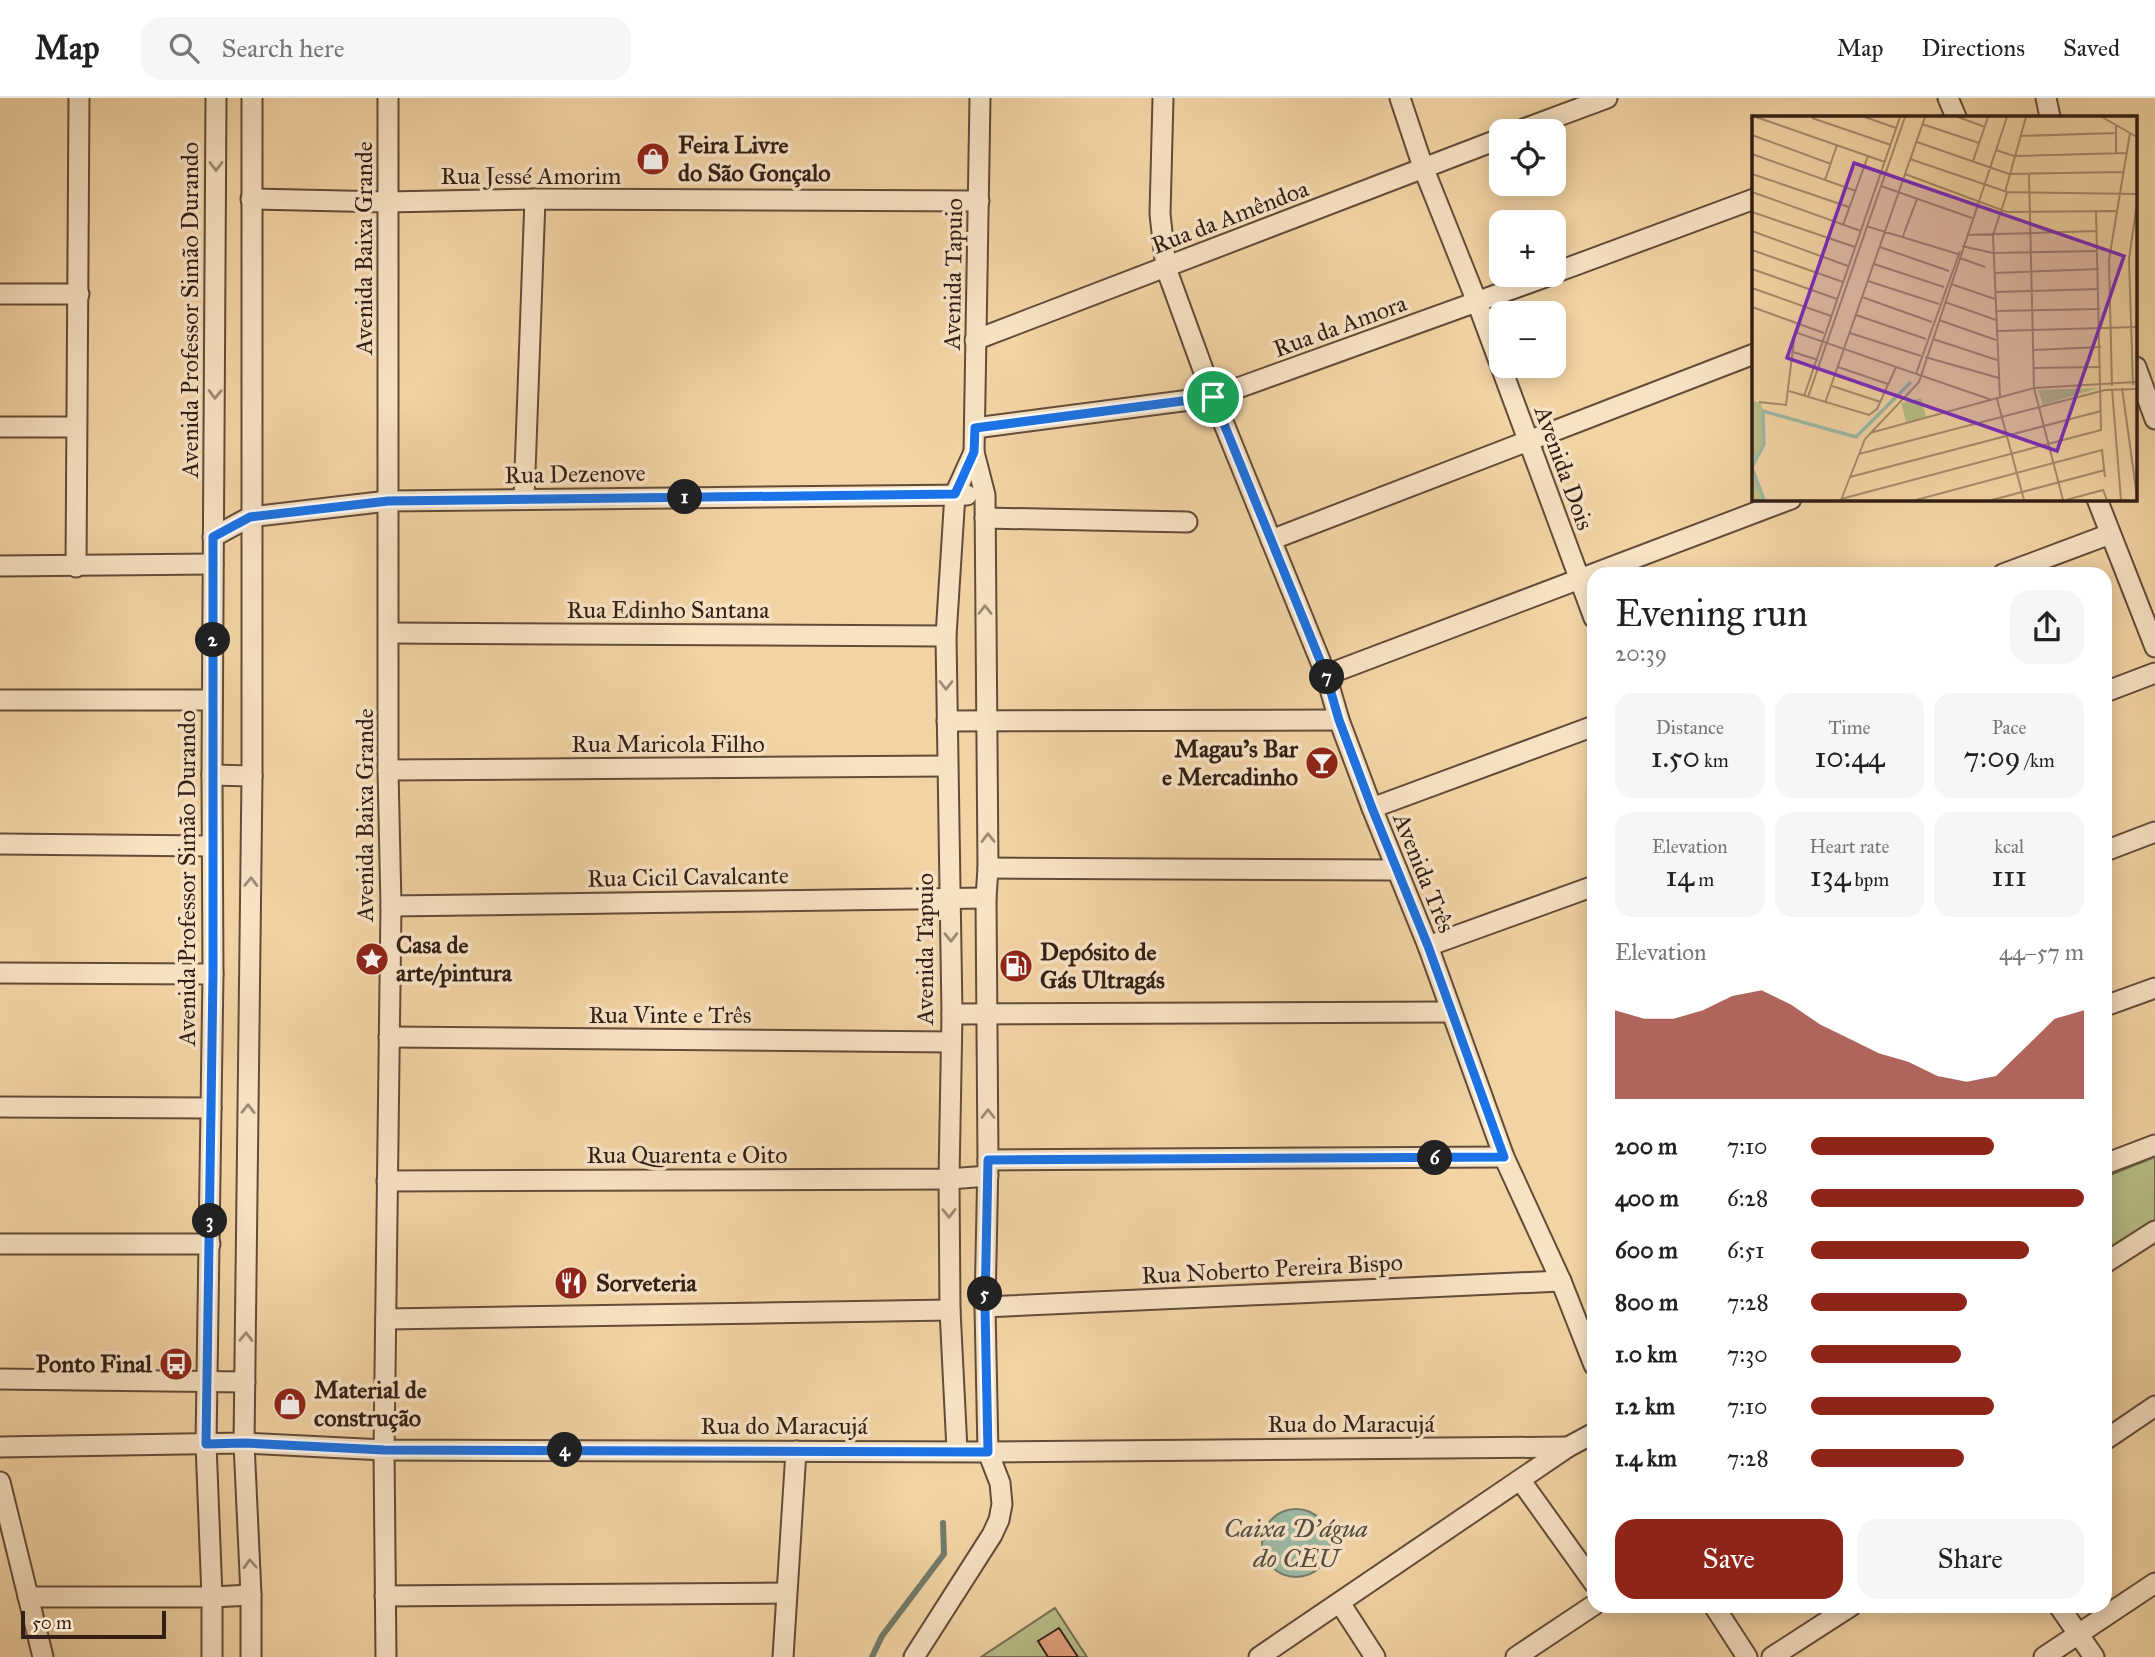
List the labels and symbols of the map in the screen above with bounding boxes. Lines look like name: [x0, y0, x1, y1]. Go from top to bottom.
inset map: [1752, 116, 2138, 500]
place label: Feira Livre do São Gonçalo: [678, 130, 831, 188]
shop icon: Feira Livre do São Gonçalo: [634, 140, 672, 178]
street label: Avenida Baixa Grande: [349, 141, 379, 356]
street label: Avenida Professor Simão Durando: [175, 142, 205, 479]
one-way arrow: [208, 161, 224, 172]
street label: Rua Jessé Amorim: [441, 161, 621, 191]
street label: Rua da Amêndoa: [1147, 173, 1314, 261]
street label: Avenida Tapuio: [937, 198, 969, 351]
street label: Rua da Amora: [1269, 288, 1412, 364]
pin: [1183, 367, 1243, 427]
one-way arrow: [207, 388, 222, 399]
street label: Avenida Dois: [1527, 401, 1600, 534]
street label: Rua Dezenove: [504, 458, 646, 490]
pin: 1: [668, 480, 702, 514]
street label: Rua Edinho Santana: [567, 595, 770, 625]
one-way arrow: [978, 605, 993, 616]
pin: 2: [196, 622, 230, 658]
pin: 7: [1310, 660, 1344, 694]
one-way arrow: [938, 680, 954, 690]
street label: Avenida Baixa Grande: [350, 708, 380, 923]
street label: Avenida Professor Simão Durando: [172, 710, 202, 1047]
street label: Rua Maricola Filho: [571, 729, 765, 759]
place label: Magau's Bar e Mercadinho: [1162, 734, 1299, 792]
bar icon: Magau's Bar e Mercadinho: [1303, 744, 1341, 782]
street label: Avenida Três: [1386, 808, 1462, 937]
one-way arrow: [980, 832, 996, 843]
street label: Rua Cicil Cavalcante: [587, 860, 789, 894]
street label: Avenida Tapuio: [910, 873, 940, 1026]
one-way arrow: [243, 876, 258, 887]
place label: Casa de arte/pintura: [396, 930, 513, 988]
one-way arrow: [943, 931, 958, 942]
place label: Depósito de Gás Ultragás: [1040, 937, 1165, 995]
place icon: Casa de arte/pintura: [353, 940, 391, 978]
fuel station icon: Depósito de Gás Ultragás: [997, 947, 1035, 985]
street label: Rua Vinte e Três: [588, 1000, 752, 1030]
one-way arrow: [240, 1104, 256, 1114]
one-way arrow: [980, 1108, 995, 1119]
street label: Rua Quarenta e Oito: [587, 1140, 787, 1170]
pin: 6: [1418, 1140, 1452, 1176]
pin: 3: [192, 1204, 228, 1238]
one-way arrow: [941, 1208, 957, 1219]
street label: Rua Noberto Pereira Bispo: [1140, 1247, 1404, 1291]
restaurant icon: Sorveteria: [552, 1264, 590, 1302]
place label: Sorveteria: [596, 1268, 698, 1298]
pin: 5: [968, 1276, 1002, 1312]
one-way arrow: [238, 1331, 254, 1342]
bus stop icon: Ponto Final: [157, 1345, 195, 1383]
place label: Ponto Final: [36, 1349, 153, 1379]
place label: Material de construção: [314, 1375, 427, 1433]
shop icon: Material de construção: [271, 1385, 309, 1423]
street label: Rua do Maracujá: [1267, 1409, 1435, 1439]
street label: Rua do Maracujá: [700, 1411, 868, 1441]
pin: 4: [548, 1432, 582, 1468]
water label: Caixa D'água do CEU: [1224, 1512, 1368, 1574]
one-way arrow: [242, 1559, 257, 1570]
scale bar: [21, 1608, 166, 1640]

